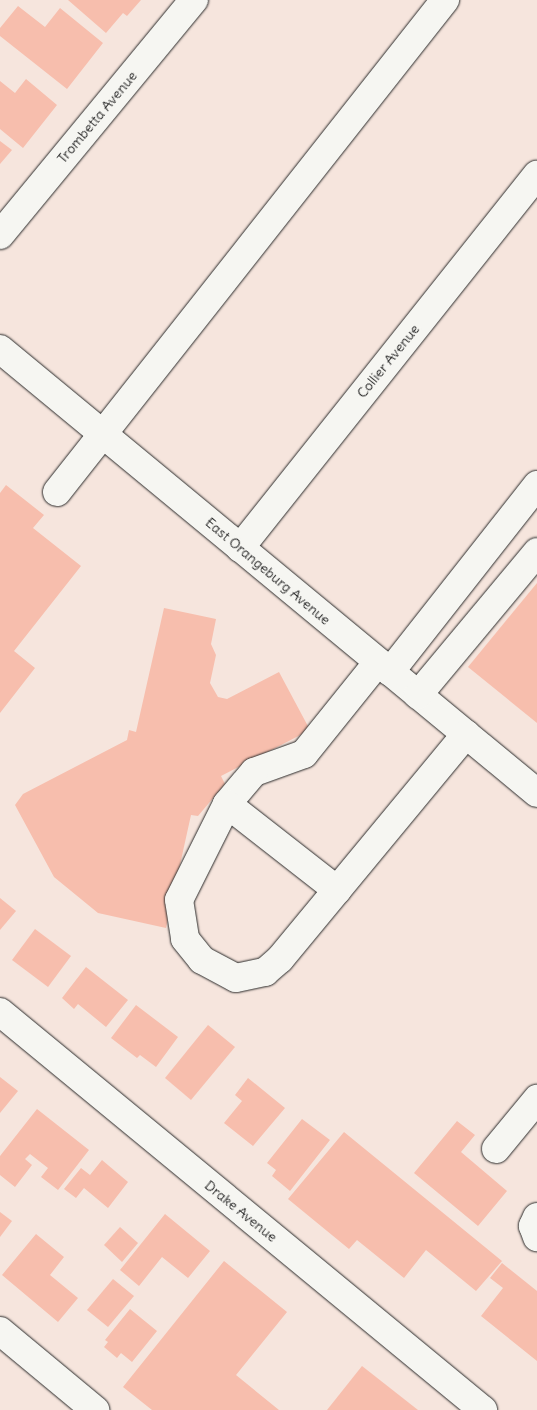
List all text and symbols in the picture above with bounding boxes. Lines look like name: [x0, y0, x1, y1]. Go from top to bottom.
street label: Trombetta Avenue: [54, 68, 140, 166]
street label: Collier Avenue: [353, 321, 423, 401]
street label: East Orangeburg Avenue: [202, 514, 334, 628]
street label: Drake Avenue: [201, 1177, 281, 1245]

